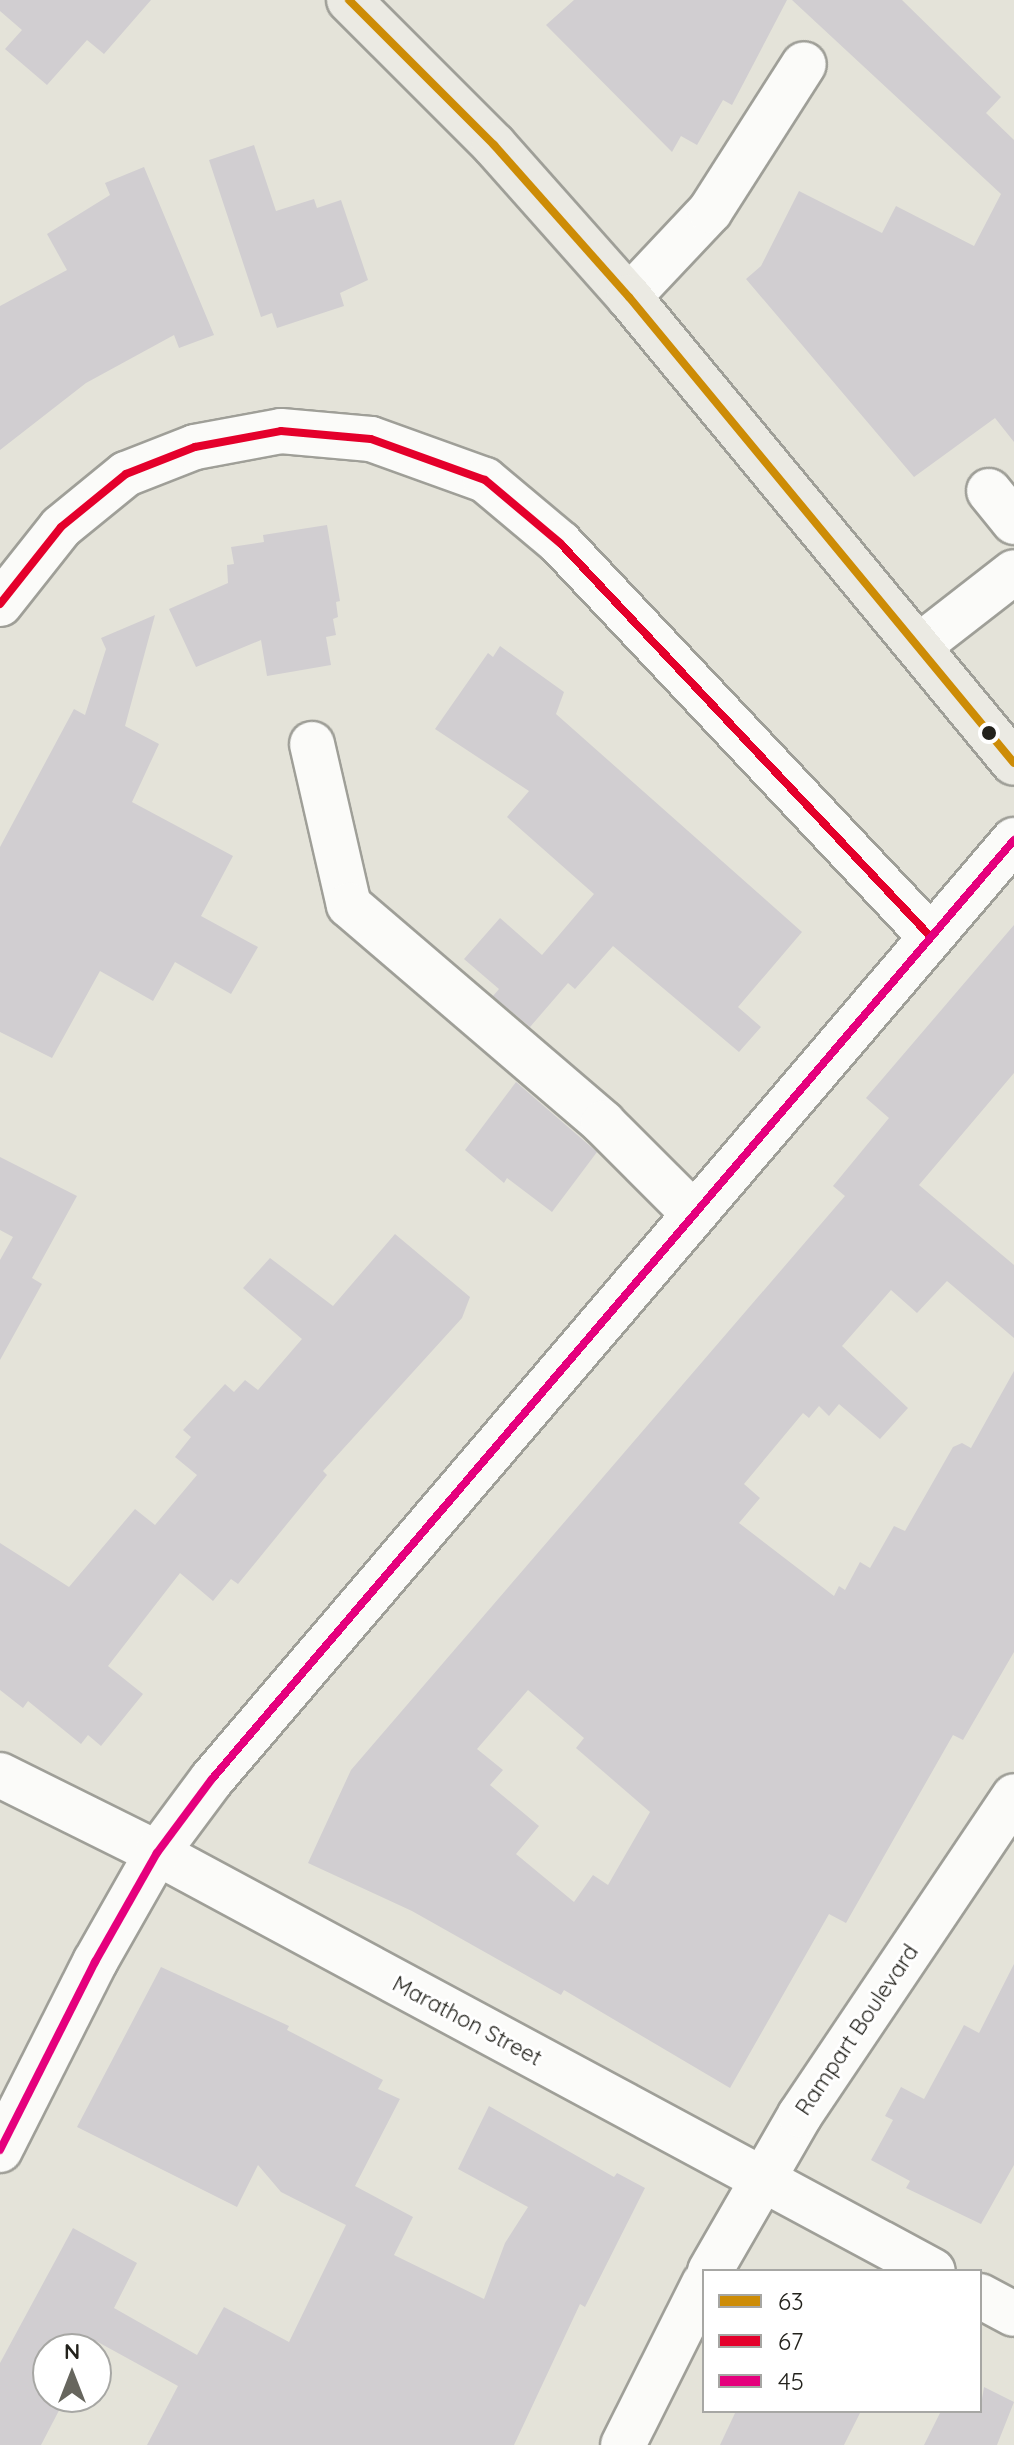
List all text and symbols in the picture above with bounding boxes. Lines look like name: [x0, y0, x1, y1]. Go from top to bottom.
unlabelled marker: [981, 725, 997, 741]
street label: Rampart Boulevard: [790, 1940, 924, 2120]
street label: Marathon Street: [388, 1971, 546, 2071]
legend: [702, 2269, 982, 2413]
text: 63: [778, 2286, 804, 2316]
text: 67: [778, 2326, 803, 2356]
north arrow: [32, 2333, 112, 2413]
text: N: [64, 2337, 80, 2365]
text: 45: [778, 2366, 804, 2396]

